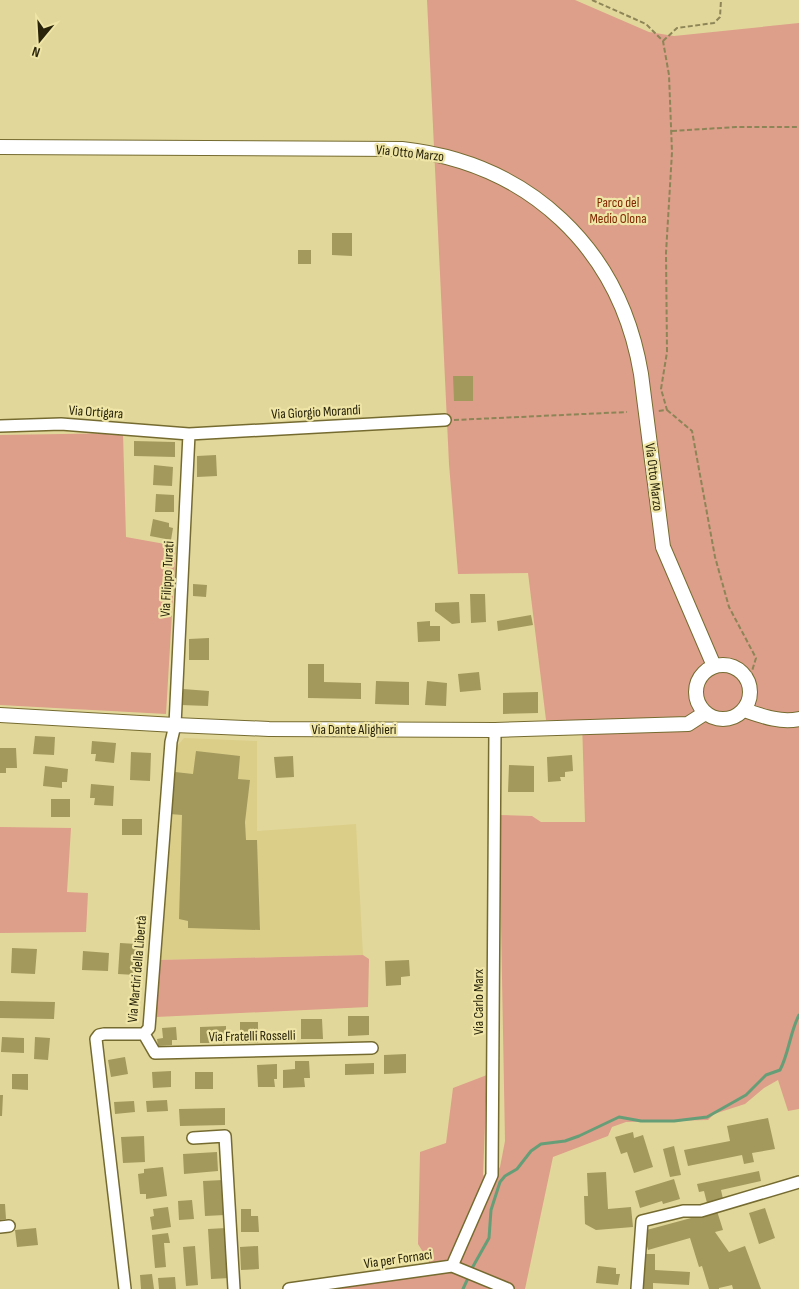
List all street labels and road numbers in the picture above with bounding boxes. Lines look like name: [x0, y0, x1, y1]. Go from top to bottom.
street label: Via Otto Marzo: [375, 141, 445, 165]
street label: Via Giorgio Morandi: [271, 401, 361, 423]
street label: Via Ortigara: [68, 402, 124, 422]
street label: Via Otto Marzo: [641, 442, 667, 512]
street label: Via Filippo Turati: [157, 540, 177, 618]
street label: Via Dante Alighieri: [312, 721, 396, 738]
street label: Via Martiri della Libertà: [124, 915, 150, 1023]
street label: Via Carlo Marx: [470, 968, 487, 1035]
street label: Via Fratelli Rosselli: [208, 1027, 296, 1045]
street label: Via per Fornaci: [363, 1246, 433, 1272]

